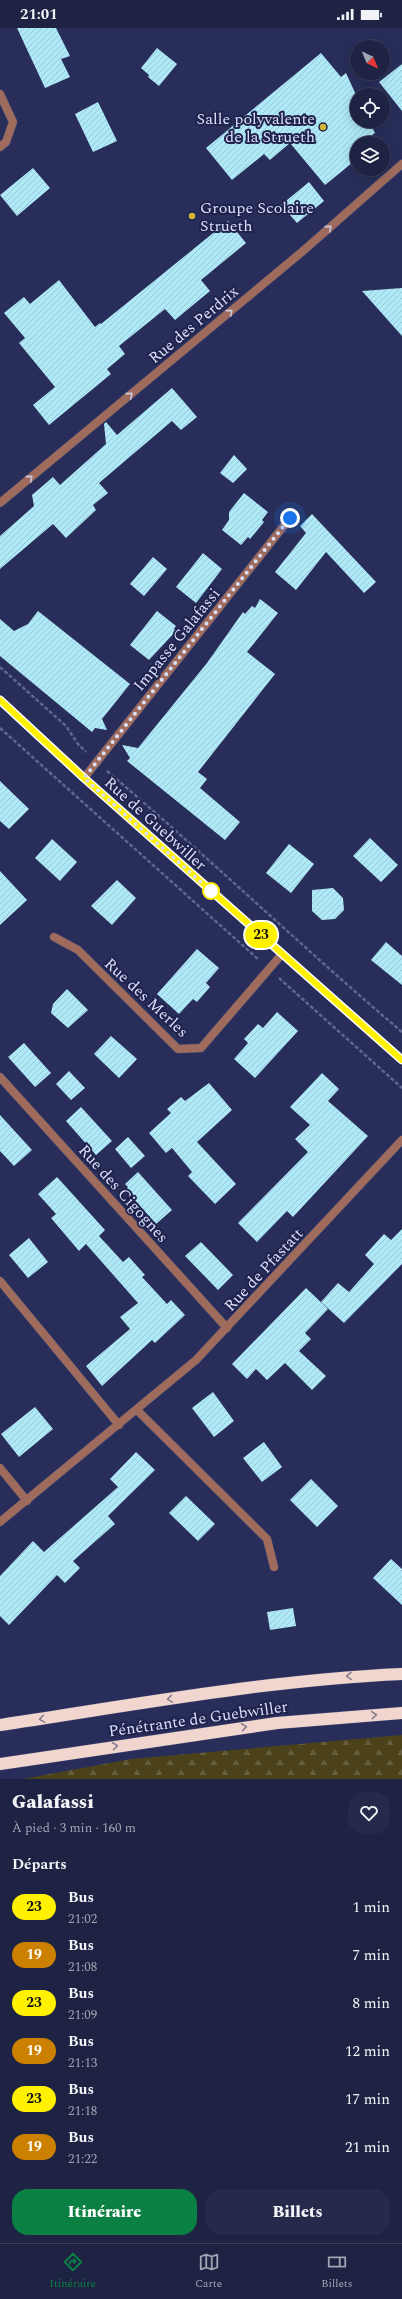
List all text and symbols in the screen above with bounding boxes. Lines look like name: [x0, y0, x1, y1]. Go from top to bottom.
text: 21:01: [20, 3, 58, 26]
north arrow: [350, 40, 390, 80]
map controls: [350, 40, 390, 176]
button: locate: [350, 88, 390, 128]
place label: Salle polyvalente de la Strueth: [197, 107, 315, 149]
marker: Salle polyvalente de la Strueth: [318, 122, 328, 132]
button: layers: [350, 136, 390, 176]
place label: Groupe Scolaire Strueth: [200, 196, 314, 238]
marker: Groupe Scolaire Strueth: [187, 211, 197, 221]
one-way arrow: [324, 225, 332, 233]
street label: Rue des Perdrix: [143, 280, 244, 370]
one-way arrow: [225, 309, 232, 316]
one-way arrow: [125, 392, 132, 399]
one-way arrow: [25, 475, 32, 482]
your location: [280, 508, 300, 528]
street label: Impasse Galafassi: [128, 583, 226, 696]
street label: Rue de Guebwiller: [99, 771, 212, 876]
unlabelled marker: [202, 882, 220, 900]
line badge: 23: [243, 922, 279, 948]
text: 23: [253, 924, 269, 945]
street label: Rue des Merles: [99, 952, 194, 1043]
street label: Rue des Cigognes: [72, 1139, 174, 1248]
street label: Rue de Pfastatt: [219, 1222, 309, 1317]
one-way arrow: [346, 1672, 352, 1681]
one-way arrow: [167, 1694, 173, 1703]
street label: Pénétrante de Guebwiller: [107, 1695, 289, 1743]
one-way arrow: [371, 1711, 377, 1720]
one-way arrow: [38, 1714, 45, 1723]
one-way arrow: [241, 1723, 247, 1732]
one-way arrow: [112, 1742, 119, 1751]
text: Galafassi: [12, 1788, 94, 1817]
button: heart: [348, 1792, 390, 1834]
text: À pied · 3 min · 160 m: [12, 1818, 136, 1838]
text: Départs: [12, 1853, 67, 1876]
text: Bus: [68, 1886, 94, 1909]
text: 23: [26, 1896, 42, 1917]
text: 1 min: [352, 1896, 390, 1919]
text: 21:02: [68, 1909, 97, 1929]
text: Bus: [68, 1934, 94, 1957]
text: 19: [26, 1944, 42, 1965]
text: 7 min: [352, 1944, 390, 1967]
text: 21:08: [68, 1957, 97, 1977]
text: Bus: [68, 1982, 94, 2005]
text: 23: [26, 1992, 42, 2013]
text: 8 min: [352, 1992, 390, 2015]
text: 21:09: [68, 2005, 97, 2025]
text: Bus: [68, 2030, 94, 2053]
text: 19: [26, 2040, 42, 2061]
text: 12 min: [345, 2040, 390, 2063]
text: 21:13: [68, 2053, 97, 2073]
text: Bus: [68, 2078, 94, 2101]
text: 23: [26, 2088, 42, 2109]
text: 17 min: [345, 2088, 390, 2111]
text: 21:18: [68, 2101, 97, 2121]
text: Bus: [68, 2126, 94, 2149]
text: 19: [26, 2136, 42, 2157]
text: 21 min: [345, 2136, 390, 2159]
text: 21:22: [68, 2149, 97, 2169]
button: Itinéraire: [12, 2189, 197, 2235]
button: Billets: [205, 2189, 390, 2235]
tab: Itinéraire: [50, 2251, 96, 2292]
tab: Carte: [195, 2251, 222, 2292]
tab: Billets: [321, 2251, 352, 2292]

